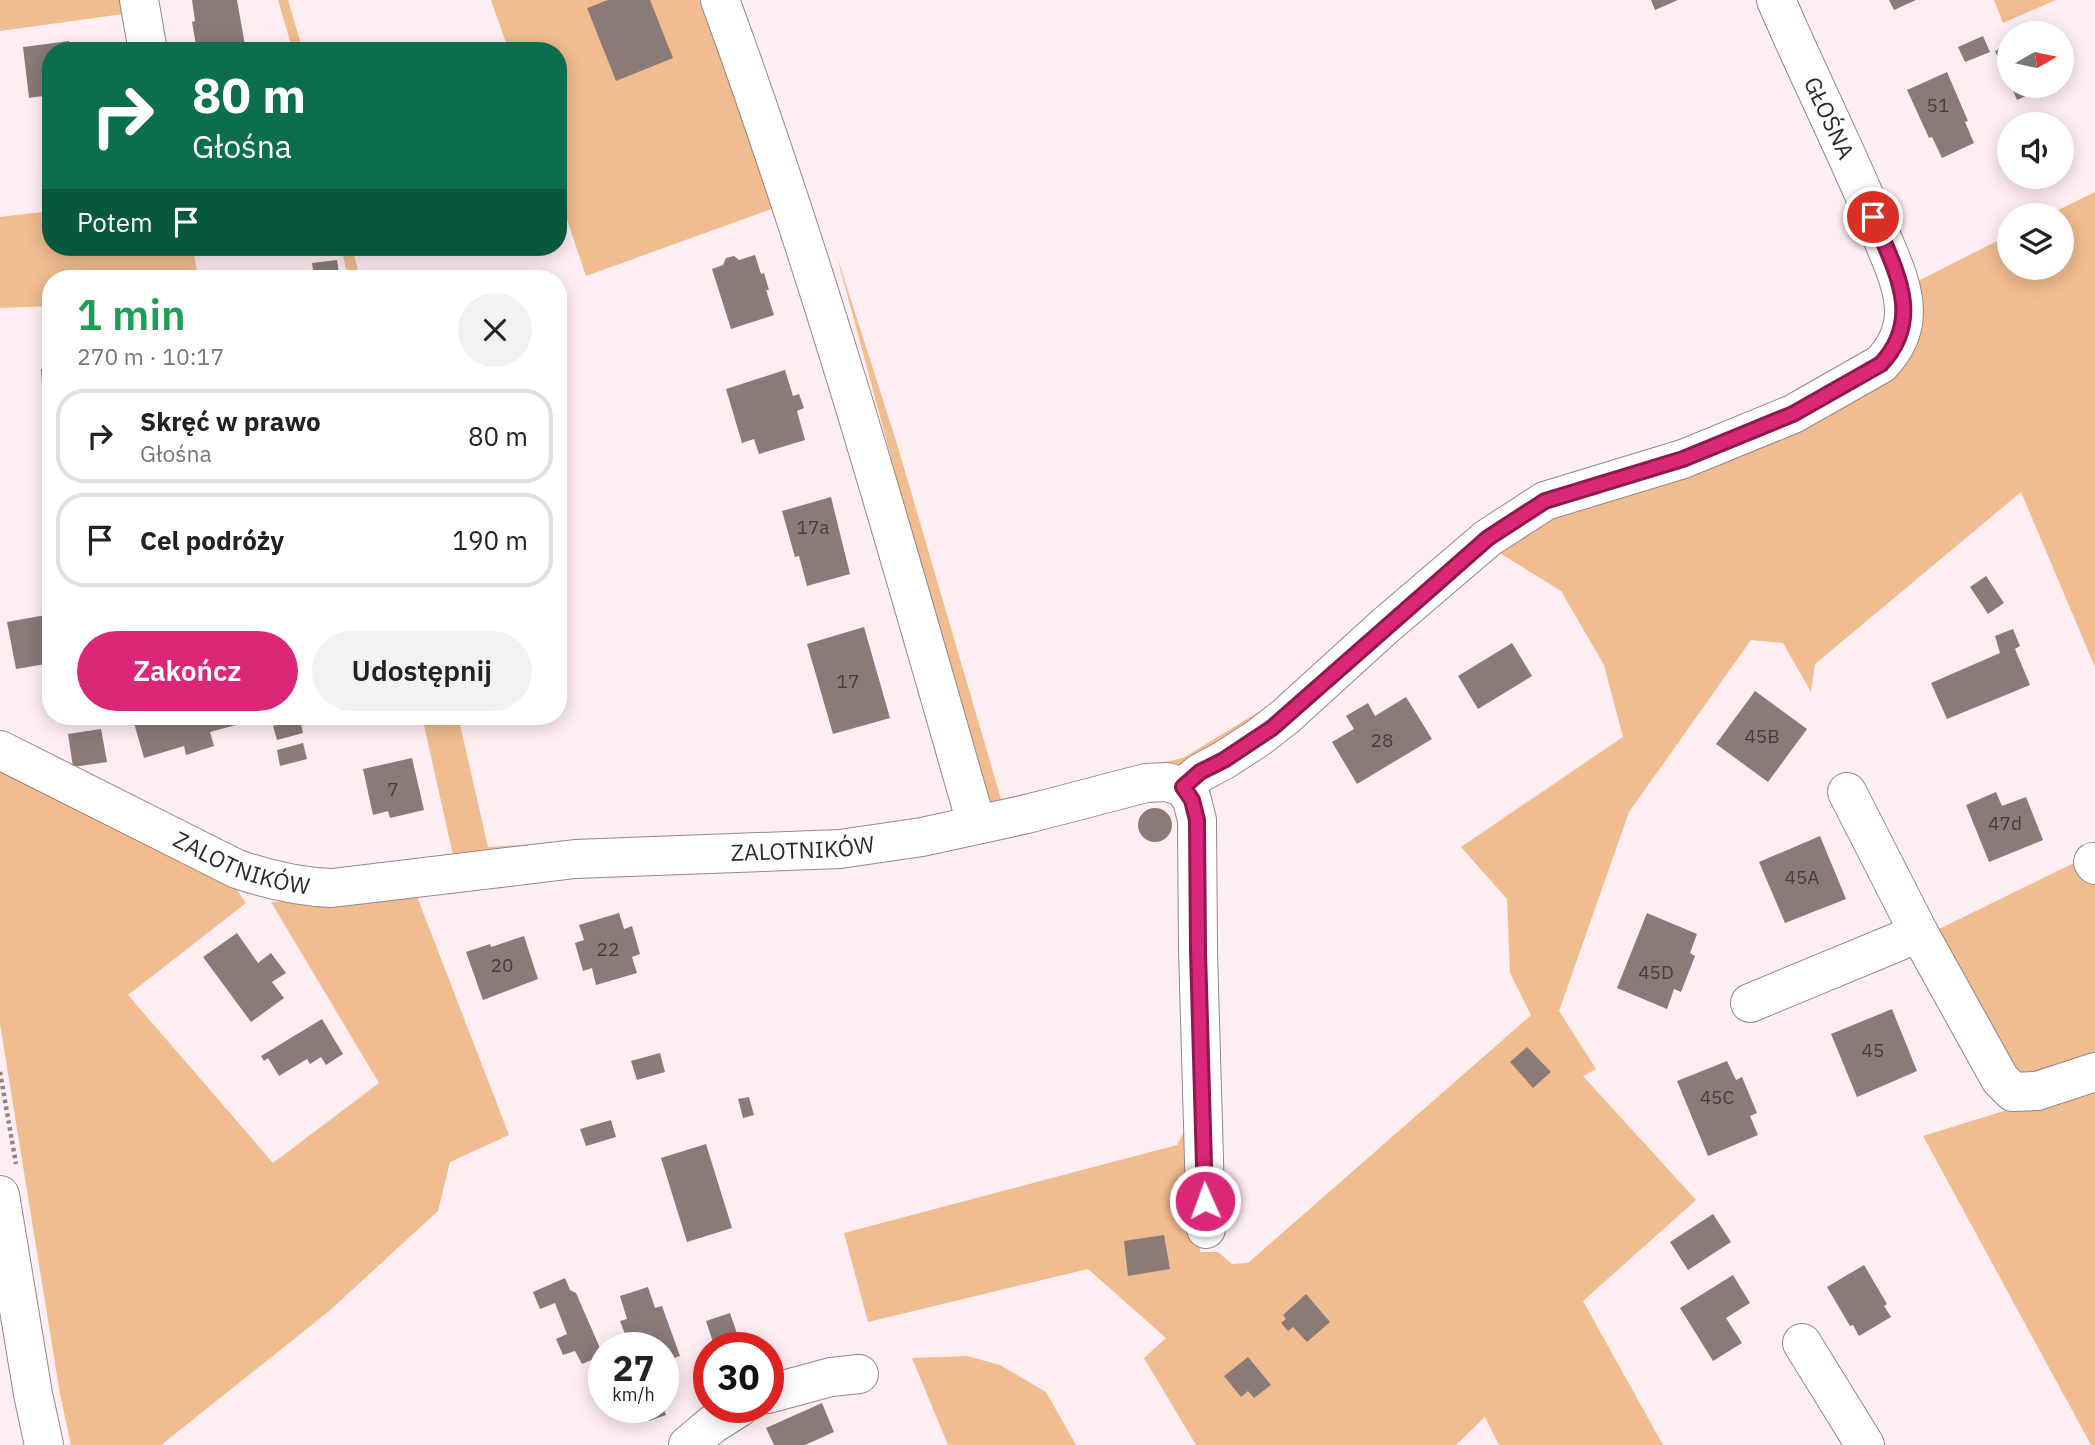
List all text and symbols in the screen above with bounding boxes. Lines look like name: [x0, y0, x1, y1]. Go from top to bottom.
north arrow: [1997, 21, 2074, 98]
map controls: [1997, 21, 2074, 280]
text: 80 m: [192, 63, 306, 126]
icon: right: [77, 70, 168, 161]
street label: GŁOŚNA: [1798, 72, 1862, 164]
house number: 51: [1927, 93, 1949, 117]
button: sound: [1997, 112, 2074, 189]
text: Głośna: [192, 125, 292, 167]
pin: [1843, 187, 1903, 247]
icon: arrive: [1854, 198, 1892, 236]
icon: arrive: [167, 203, 205, 241]
button: layers: [1997, 203, 2074, 280]
text: Potem: [77, 205, 153, 239]
text: 1 min: [77, 287, 186, 342]
button: close: [458, 293, 532, 367]
text: 270 m · 10:17: [77, 341, 224, 371]
text: Skręć w prawo: [140, 404, 321, 438]
icon: right: [81, 417, 119, 455]
text: 80 m: [468, 419, 528, 453]
text: Głośna: [140, 438, 212, 468]
house number: 17a: [797, 515, 829, 539]
icon: arrive: [81, 521, 119, 559]
text: Cel podróży: [140, 523, 284, 557]
text: 190 m: [452, 523, 528, 557]
button: Zakończ: [77, 631, 298, 711]
button: Udostępnij: [312, 631, 532, 711]
house number: 17: [837, 669, 859, 693]
house number: 45B: [1744, 724, 1780, 748]
house number: 28: [1371, 728, 1393, 752]
house number: 7: [387, 777, 399, 801]
house number: 47d: [1988, 811, 2022, 835]
street label: ZALOTNIKÓW: [169, 824, 313, 901]
street label: ZALOTNIKÓW: [730, 828, 877, 867]
house number: 45A: [1785, 865, 1819, 889]
house number: 22: [597, 937, 619, 961]
house number: 20: [491, 953, 513, 977]
house number: 45D: [1638, 960, 1674, 984]
house number: 45: [1862, 1038, 1884, 1062]
house number: 45C: [1700, 1085, 1734, 1109]
position arrow: [1168, 1164, 1242, 1238]
speed limit sign: 30: [693, 1332, 784, 1423]
text: 27: [612, 1345, 655, 1391]
text: km/h: [612, 1383, 655, 1406]

